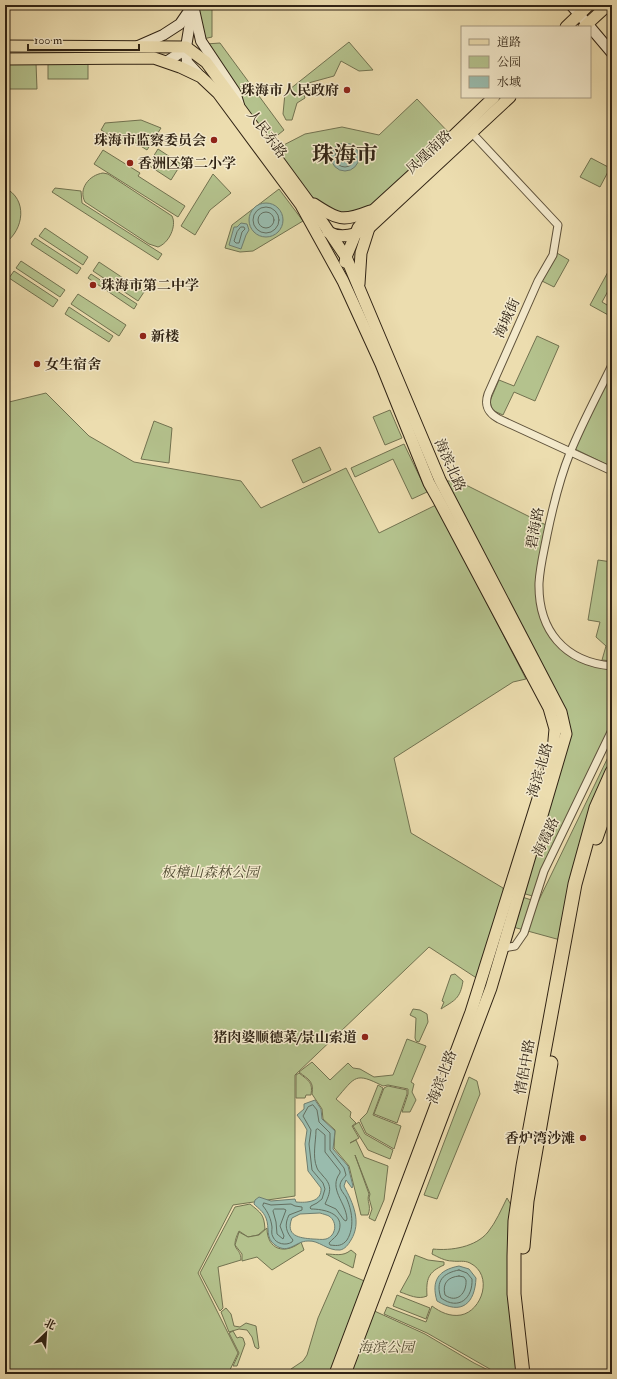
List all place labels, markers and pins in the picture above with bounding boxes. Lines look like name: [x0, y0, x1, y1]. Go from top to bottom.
place label: 珠海市人民政府: [241, 82, 339, 99]
marker: 珠海市人民政府: [342, 85, 352, 95]
place label: 珠海市监察委员会: [94, 132, 206, 149]
marker: 珠海市监察委员会: [209, 135, 219, 145]
place label: 香洲区第二小学: [138, 155, 236, 172]
marker: 香洲区第二小学: [125, 158, 135, 168]
place label: 珠海市第二中学: [101, 277, 199, 294]
marker: 珠海市第二中学: [88, 280, 98, 290]
place label: 新楼: [151, 328, 179, 345]
marker: 新楼: [138, 331, 148, 341]
place label: 女生宿舍: [45, 356, 102, 373]
marker: 女生宿舍: [32, 359, 42, 369]
place label: 猪肉婆顺德菜/景山索道: [213, 1029, 357, 1046]
marker: 猪肉婆顺德菜/景山索道: [360, 1032, 370, 1042]
place label: 香炉湾沙滩: [505, 1130, 575, 1147]
marker: 香炉湾沙滩: [578, 1133, 588, 1143]

